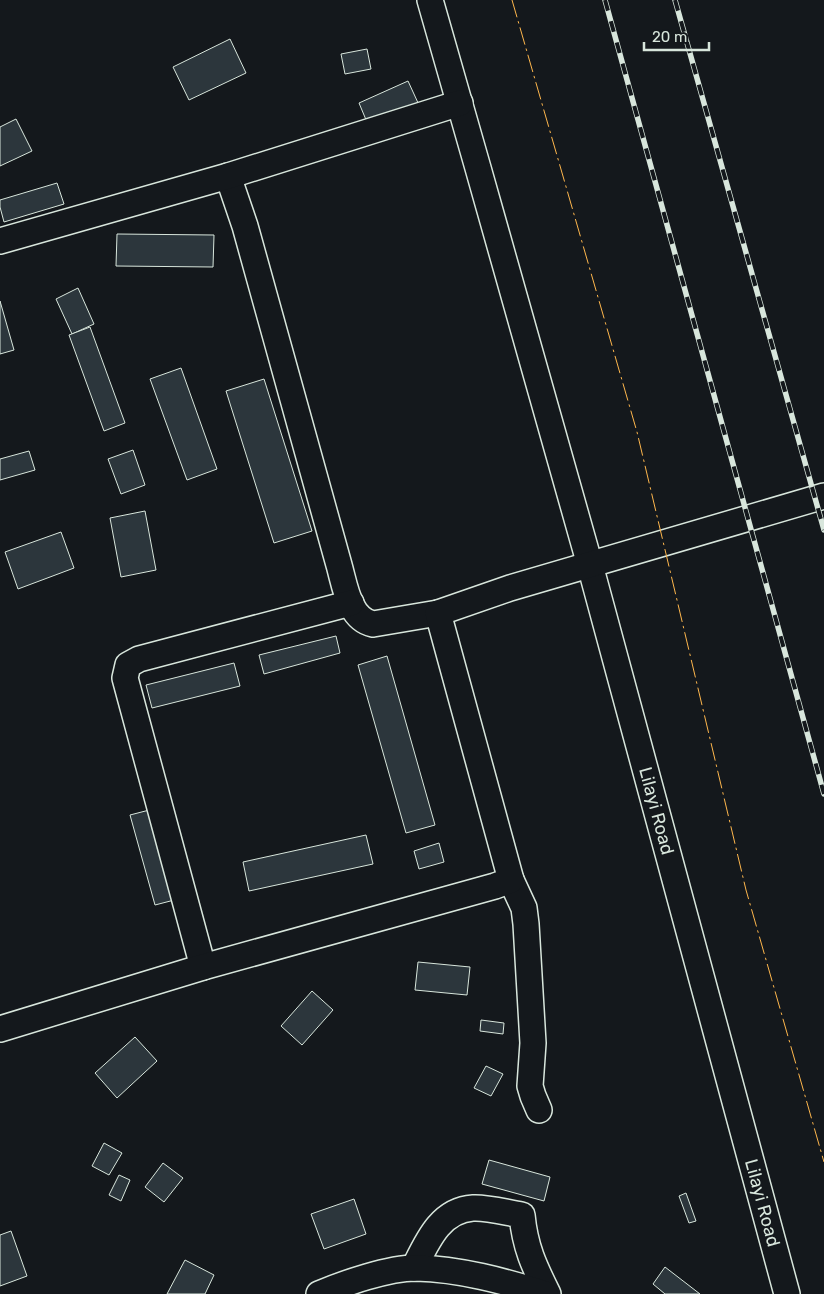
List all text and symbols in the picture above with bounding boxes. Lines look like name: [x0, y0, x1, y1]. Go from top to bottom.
scale bar: [644, 20, 709, 52]
text: 20 m: [652, 28, 687, 46]
street label: Lilayi Road: [634, 765, 679, 857]
street label: Lilayi Road: [740, 1157, 785, 1249]

